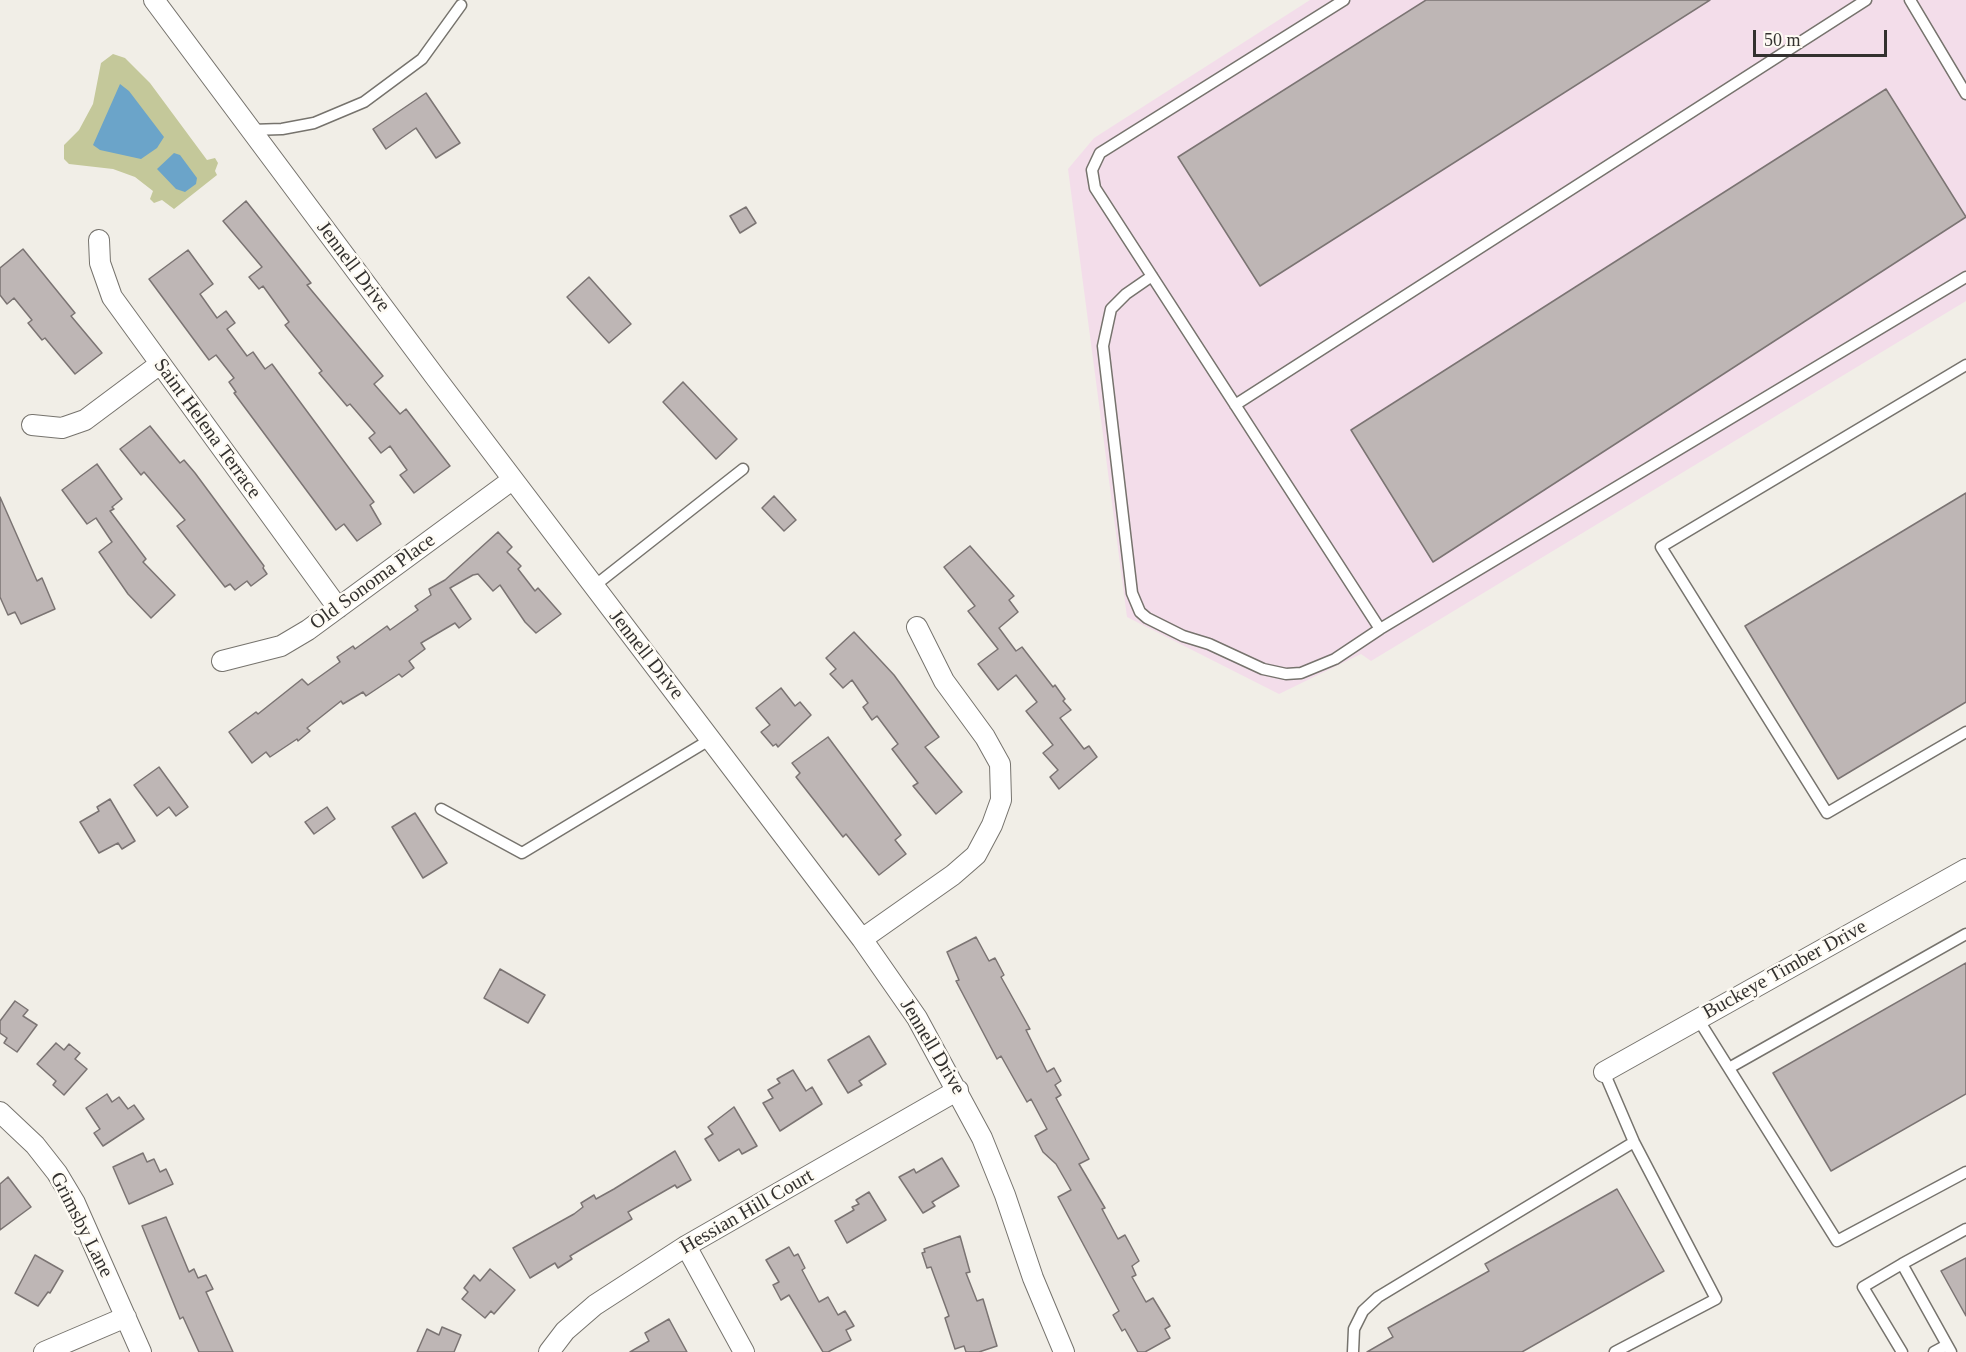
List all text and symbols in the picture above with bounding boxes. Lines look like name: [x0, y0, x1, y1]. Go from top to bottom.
scale bar: [1756, 18, 1890, 56]
text: 50 m: [1764, 30, 1801, 50]
street label: Jennell Drive: [311, 217, 395, 317]
street label: Saint Helena Terrace: [148, 354, 266, 504]
street label: Old Sonoma Place: [306, 529, 440, 635]
street label: Jennell Drive: [604, 605, 688, 705]
street label: Buckeye Timber Drive: [1699, 915, 1871, 1025]
street label: Jennell Drive: [894, 995, 970, 1099]
street label: Hessian Hill Court: [676, 1164, 818, 1260]
street label: Grimsby Lane: [44, 1168, 118, 1282]

